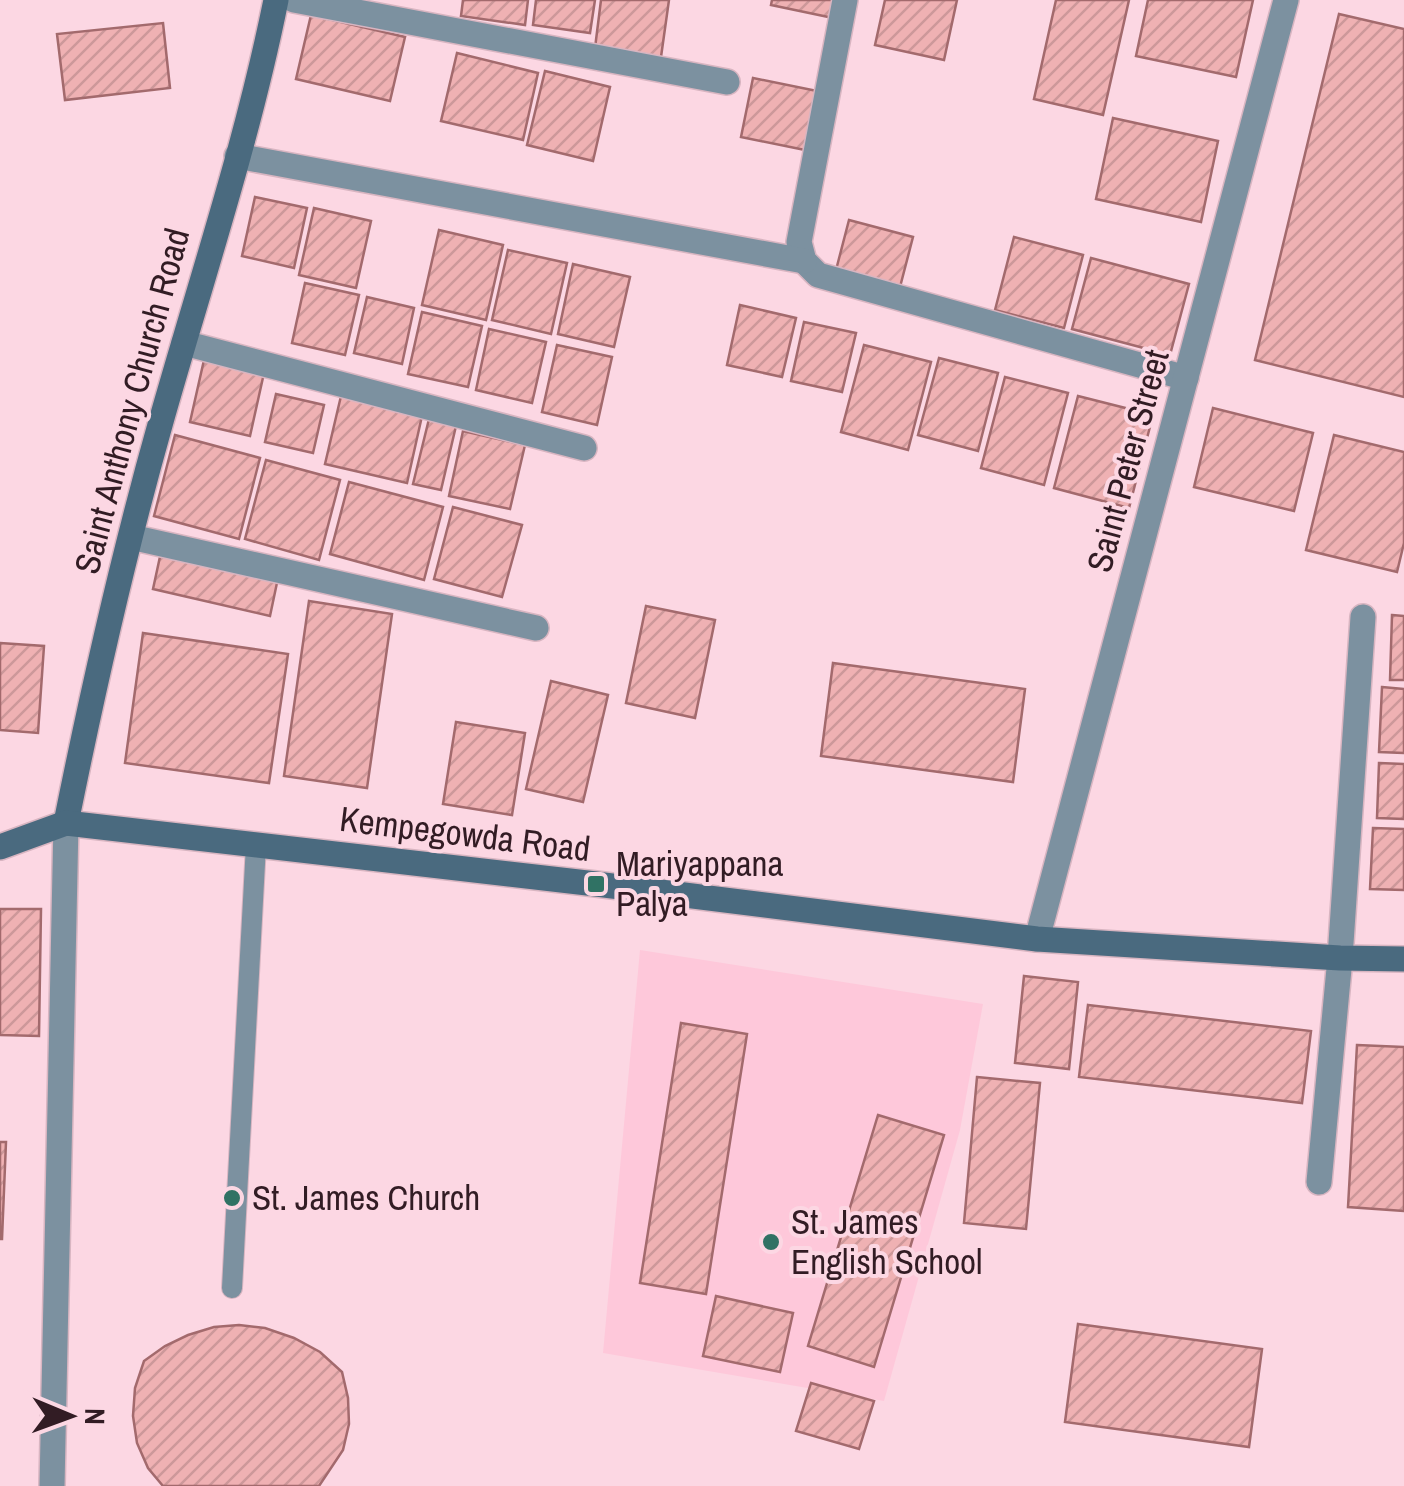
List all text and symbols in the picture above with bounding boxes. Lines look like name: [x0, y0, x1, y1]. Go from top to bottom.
street label: Saint Anthony Church Road: [63, 223, 200, 579]
street label: Saint Peter Street: [1075, 345, 1180, 577]
street label: Kempegowda Road: [337, 795, 593, 872]
place label: Mariyappana Palya: [616, 840, 784, 927]
marker: Mariyappana Palya: [585, 873, 607, 895]
place label: St. James Church: [252, 1174, 480, 1221]
marker: St. James Church: [221, 1187, 243, 1209]
place label: St. James English School: [791, 1198, 982, 1285]
marker: St. James English School: [760, 1231, 782, 1253]
north arrow: [20, 1366, 120, 1466]
text: N: [76, 1408, 114, 1425]

